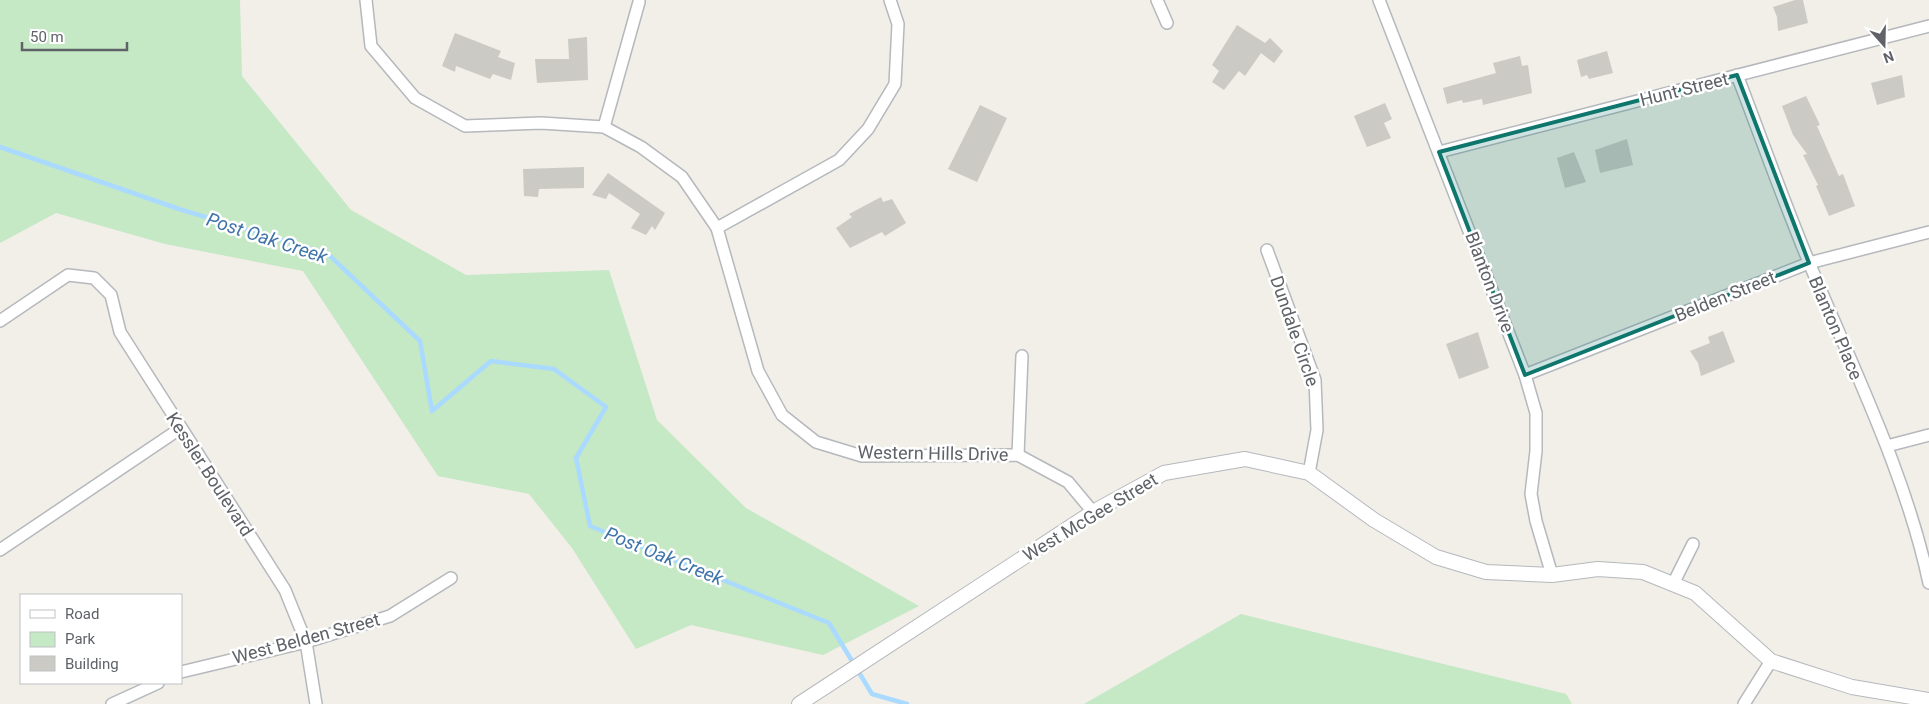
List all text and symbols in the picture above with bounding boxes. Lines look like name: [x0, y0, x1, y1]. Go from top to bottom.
scale bar: [22, 20, 128, 52]
north arrow: [1859, 20, 1909, 70]
text: 50 m: [30, 28, 64, 46]
text: N: [1881, 48, 1896, 66]
street label: Hunt Street: [1638, 68, 1731, 110]
water label: Post Oak Creek: [204, 208, 331, 269]
street label: Blanton Drive: [1461, 229, 1519, 335]
street label: Belden Street: [1672, 266, 1779, 326]
street label: Dundale Circle: [1266, 273, 1324, 389]
street label: Blanton Place: [1805, 273, 1867, 383]
street label: Kessler Boulevard: [162, 408, 258, 540]
street label: Western Hills Drive: [858, 441, 1008, 465]
street label: West McGee Street: [1019, 468, 1161, 565]
water label: Post Oak Creek: [601, 522, 727, 590]
legend: [20, 594, 182, 684]
text: Road: [65, 605, 99, 623]
street label: West Belden Street: [230, 608, 382, 668]
text: Park: [65, 630, 96, 648]
text: Building: [65, 655, 119, 673]

